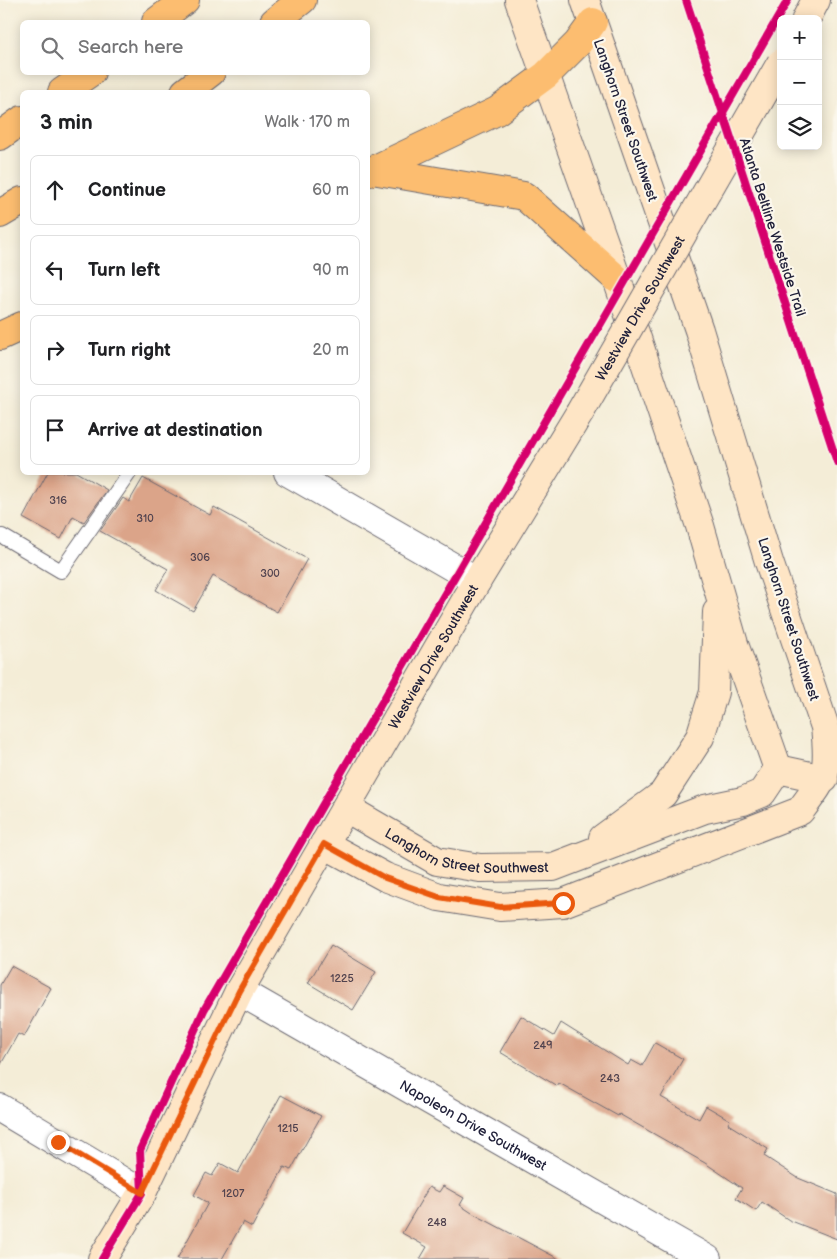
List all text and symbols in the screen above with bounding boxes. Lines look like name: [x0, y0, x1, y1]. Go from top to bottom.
map controls: [777, 15, 822, 150]
button: +: [777, 15, 822, 60]
search box: [20, 20, 370, 75]
icon: search: [38, 34, 66, 62]
text: Search here: [78, 36, 183, 59]
street label: Langhorn Street Southwest: [590, 37, 662, 204]
button: −: [777, 60, 822, 105]
button: layers: [777, 105, 822, 150]
text: 3 min: [40, 110, 93, 135]
text: Walk · 170 m: [264, 113, 350, 132]
street label: Atlanta Beltline Westside Trail: [736, 136, 809, 318]
icon: ahead: [41, 176, 69, 204]
text: Continue: [88, 179, 166, 202]
text: 60 m: [312, 181, 349, 200]
street label: Westview Drive Southwest: [592, 232, 689, 384]
icon: left: [41, 256, 69, 284]
text: Turn left: [88, 259, 160, 282]
text: 90 m: [313, 261, 349, 280]
icon: right: [41, 336, 69, 364]
text: Turn right: [88, 339, 171, 362]
text: 20 m: [313, 341, 349, 360]
icon: arrive: [41, 416, 69, 444]
text: Arrive at destination: [88, 419, 263, 442]
house number: 316: [49, 494, 67, 507]
house number: 310: [136, 512, 154, 525]
street label: Langhorn Street Southwest: [754, 535, 823, 704]
house number: 306: [190, 551, 210, 564]
house number: 300: [260, 567, 280, 580]
street label: Westview Drive Southwest: [385, 581, 483, 732]
street label: Langhorn Street Southwest: [382, 825, 549, 877]
route start: [552, 892, 575, 915]
house number: 1225: [330, 972, 354, 985]
house number: 249: [533, 1039, 553, 1052]
house number: 243: [600, 1072, 620, 1085]
street label: Napoleon Drive Southwest: [396, 1077, 550, 1175]
house number: 1215: [277, 1122, 299, 1135]
route end: [47, 1131, 70, 1154]
house number: 1207: [222, 1187, 245, 1200]
house number: 248: [427, 1216, 447, 1229]

